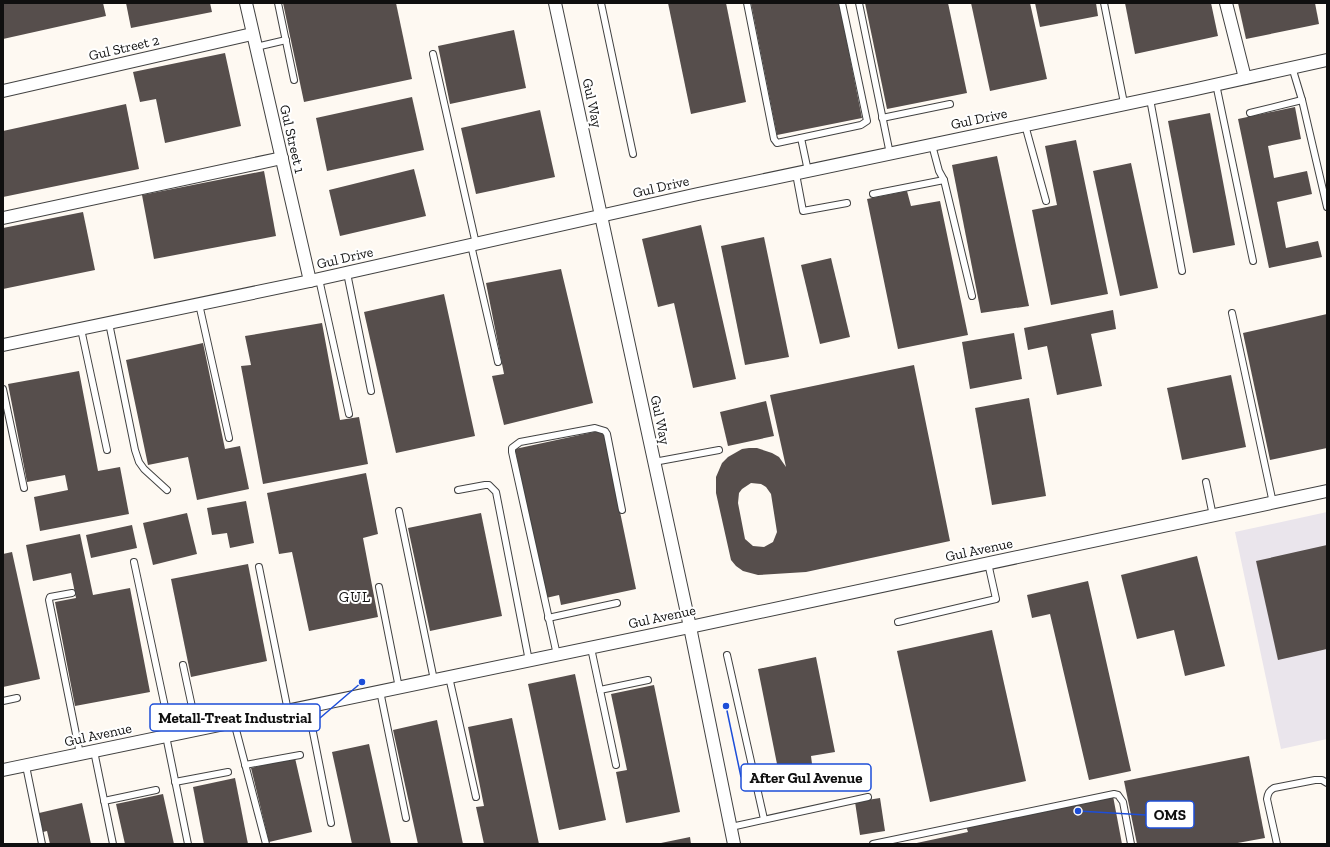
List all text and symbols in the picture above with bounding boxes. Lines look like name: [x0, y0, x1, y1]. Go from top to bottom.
street label: Gul Street 2: [87, 32, 161, 64]
street label: Gul Way: [578, 77, 606, 130]
street label: Gul Street 1: [276, 103, 308, 176]
street label: Gul Drive: [949, 105, 1009, 133]
street label: Gul Drive: [631, 172, 691, 202]
street label: Gul Drive: [315, 243, 375, 273]
street label: Gul Way: [646, 394, 674, 447]
street label: Gul Avenue: [944, 534, 1015, 565]
district label: GUL: [339, 588, 371, 606]
street label: Gul Avenue: [627, 601, 698, 632]
callout: Metall-Treat Industrial: [150, 704, 320, 731]
text: Metall-Treat Industrial: [158, 709, 312, 727]
street label: Gul Avenue: [63, 719, 134, 750]
callout: After Gul Avenue: [741, 764, 871, 791]
text: After Gul Avenue: [750, 769, 862, 787]
callout: OMS: [1146, 801, 1194, 828]
text: OMS: [1154, 806, 1186, 824]

